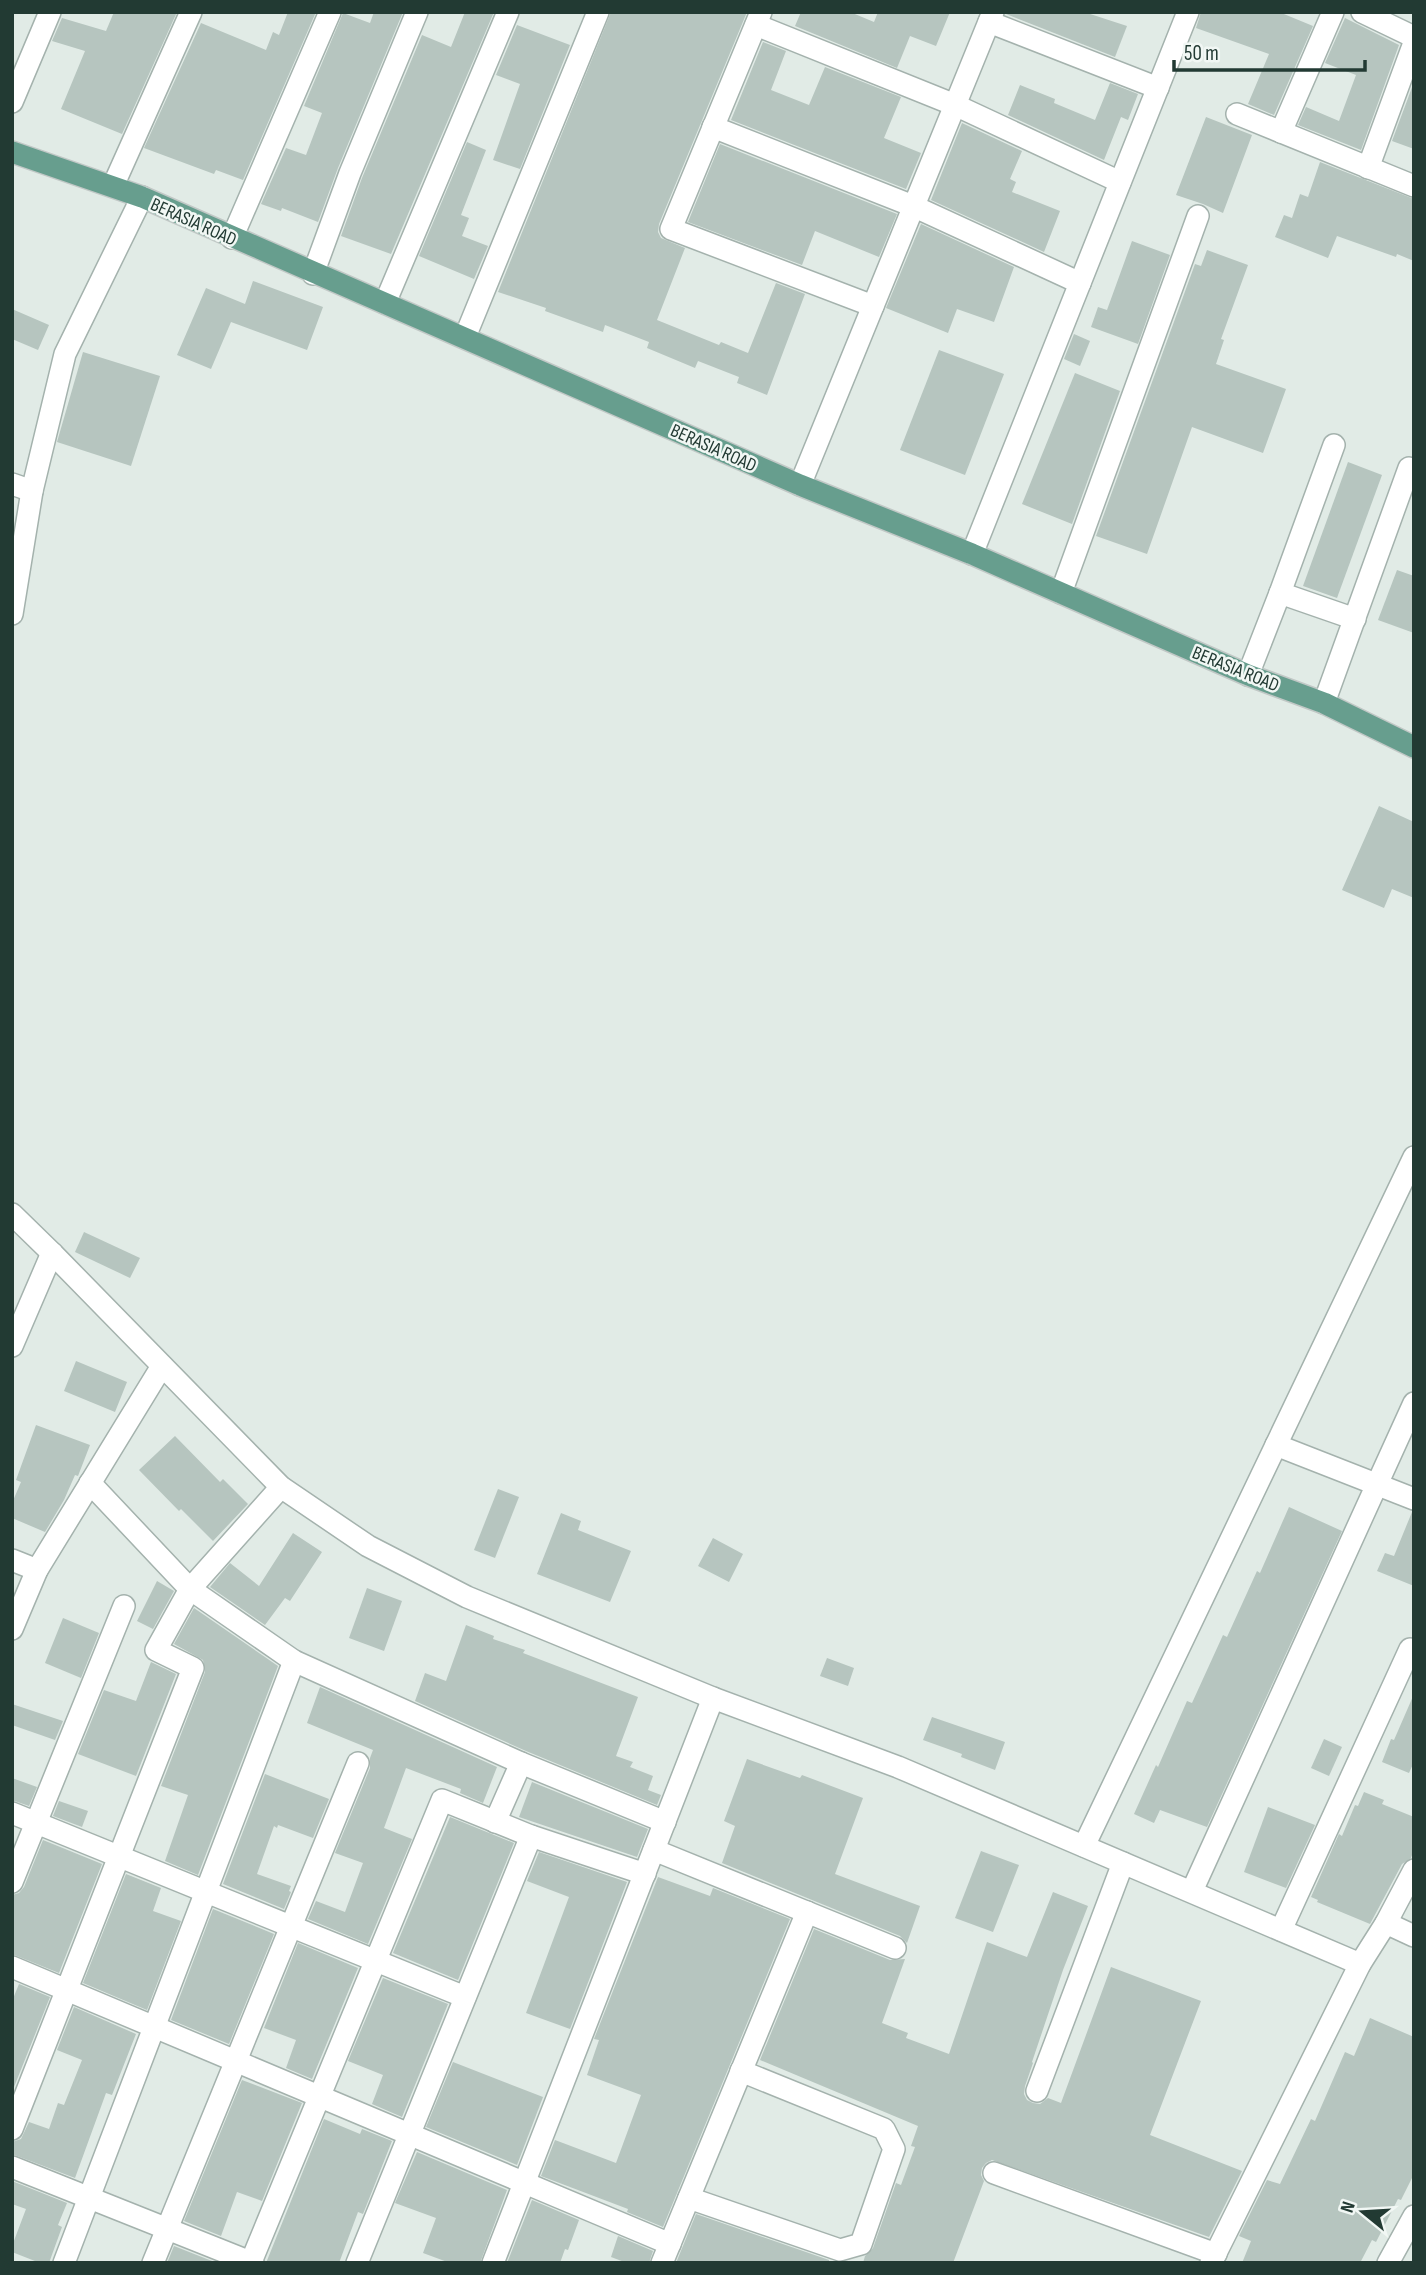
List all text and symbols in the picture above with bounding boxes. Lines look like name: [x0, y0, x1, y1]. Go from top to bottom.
scale bar: [1174, 28, 1365, 72]
text: 50 m: [1184, 41, 1219, 66]
street label: BERASIA ROAD: [147, 193, 240, 251]
street label: BERASIA ROAD: [667, 419, 760, 477]
street label: BERASIA ROAD: [1189, 642, 1282, 697]
north arrow: [1328, 2177, 1398, 2247]
text: N: [1336, 2199, 1361, 2216]

